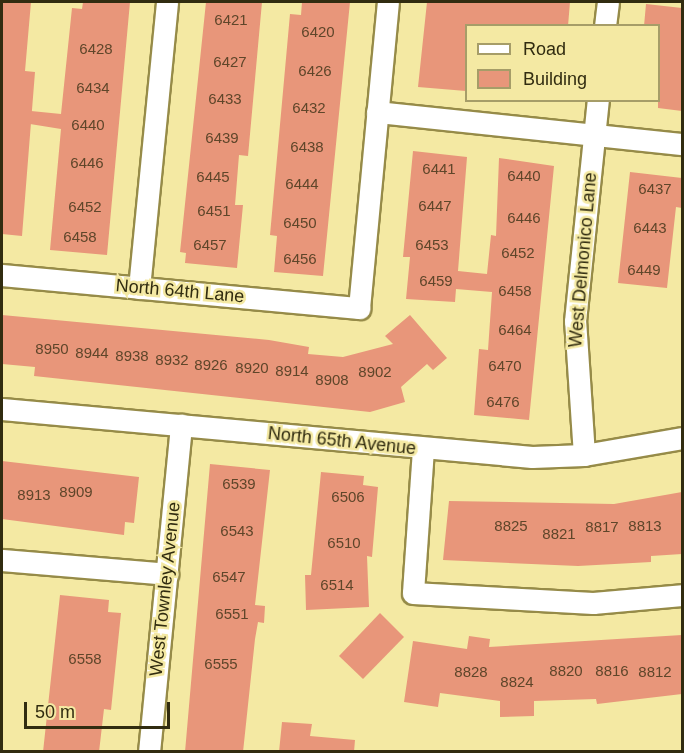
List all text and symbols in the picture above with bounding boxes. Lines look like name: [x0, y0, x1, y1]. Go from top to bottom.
house number: 6421: [214, 11, 248, 29]
house number: 6420: [301, 23, 335, 41]
legend: [465, 24, 660, 102]
text: Road: [523, 39, 566, 59]
house number: 6428: [79, 40, 113, 58]
house number: 6427: [213, 53, 247, 71]
house number: 6426: [298, 62, 332, 80]
text: Building: [523, 69, 587, 89]
house number: 6434: [76, 79, 110, 97]
house number: 6433: [208, 90, 242, 108]
house number: 6432: [292, 99, 326, 117]
house number: 6440: [71, 116, 105, 134]
house number: 6439: [205, 129, 239, 147]
house number: 6438: [290, 138, 324, 156]
house number: 6446: [70, 154, 104, 172]
house number: 6441: [422, 160, 456, 178]
house number: 6440: [507, 167, 541, 185]
house number: 6445: [196, 168, 230, 186]
street label: West Delmonico Lane: [565, 172, 601, 348]
house number: 6444: [285, 175, 319, 193]
house number: 6437: [638, 180, 672, 198]
house number: 6447: [418, 197, 452, 215]
house number: 6452: [68, 198, 102, 216]
house number: 6451: [197, 202, 231, 220]
house number: 6446: [507, 209, 541, 227]
house number: 6450: [283, 214, 317, 232]
house number: 6443: [633, 219, 667, 237]
house number: 6458: [63, 228, 97, 246]
house number: 6457: [193, 236, 227, 254]
house number: 6453: [415, 236, 449, 254]
house number: 6452: [501, 244, 535, 262]
house number: 6456: [283, 250, 317, 268]
house number: 6449: [627, 261, 661, 279]
house number: 6459: [419, 272, 453, 290]
street label: North 64th Lane: [115, 275, 245, 307]
house number: 6458: [498, 282, 532, 300]
house number: 6464: [498, 321, 532, 339]
house number: 8950: [35, 340, 69, 358]
house number: 8944: [75, 344, 109, 362]
house number: 8938: [115, 347, 149, 365]
house number: 8932: [155, 351, 189, 369]
house number: 8926: [194, 356, 228, 374]
house number: 6470: [488, 357, 522, 375]
house number: 8920: [235, 359, 269, 377]
house number: 8914: [275, 362, 309, 380]
house number: 8902: [358, 363, 392, 381]
house number: 8908: [315, 371, 349, 389]
house number: 6476: [486, 393, 520, 411]
street label: North 65th Avenue: [266, 422, 418, 460]
house number: 6539: [222, 475, 256, 493]
house number: 8909: [59, 483, 93, 501]
house number: 8913: [17, 486, 51, 504]
house number: 6506: [331, 488, 365, 506]
street label: West Townley Avenue: [145, 500, 185, 678]
house number: 8825: [494, 517, 528, 535]
house number: 8813: [628, 517, 662, 535]
house number: 8817: [585, 518, 619, 536]
house number: 6543: [220, 522, 254, 540]
house number: 8821: [542, 525, 576, 543]
house number: 6510: [327, 534, 361, 552]
house number: 6547: [212, 568, 246, 586]
house number: 6514: [320, 576, 354, 594]
house number: 6551: [215, 605, 249, 623]
house number: 6558: [68, 650, 102, 668]
house number: 6555: [204, 655, 238, 673]
house number: 8820: [549, 662, 583, 680]
house number: 8816: [595, 662, 629, 680]
house number: 8828: [454, 663, 488, 681]
house number: 8812: [638, 663, 672, 681]
house number: 8824: [500, 673, 534, 691]
scale bar: [27, 690, 172, 728]
text: 50 m: [35, 702, 75, 722]

